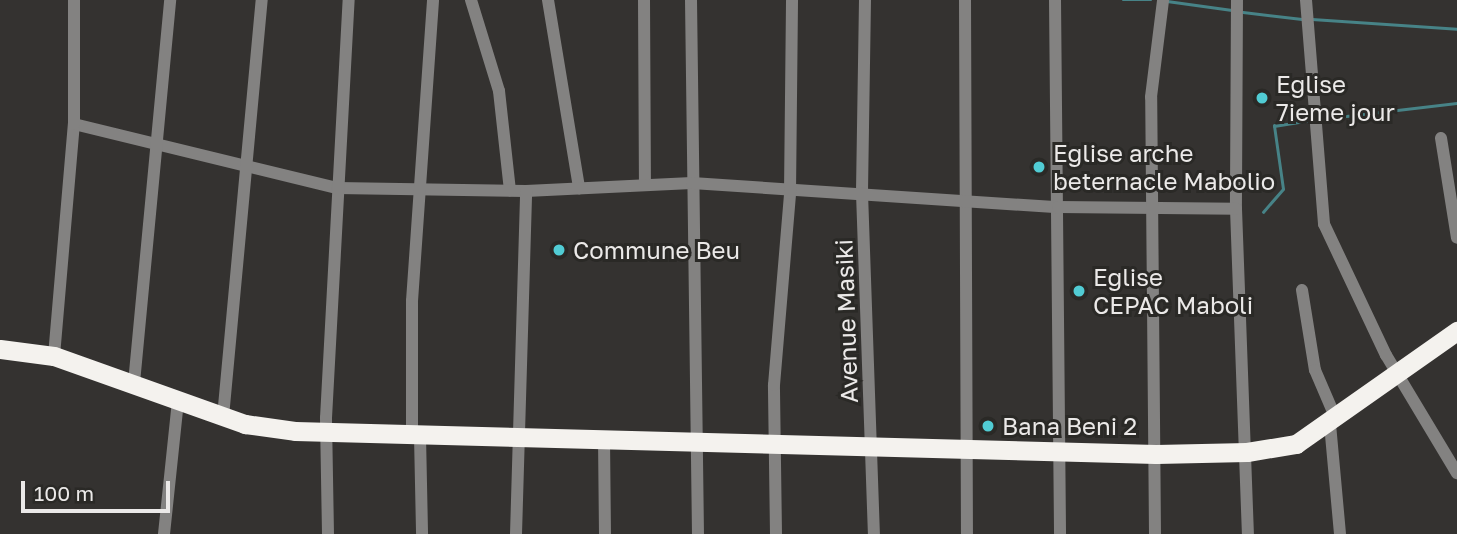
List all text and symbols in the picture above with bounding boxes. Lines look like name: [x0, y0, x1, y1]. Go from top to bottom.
place label: Eglise 7ieme jour: [1276, 70, 1395, 126]
marker: Eglise 7ieme jour: [1254, 90, 1270, 106]
place label: Eglise arche beternacle Mabolio: [1053, 139, 1275, 195]
marker: Eglise arche beternacle Mabolio: [1031, 159, 1047, 175]
place label: Commune Beu: [573, 236, 740, 264]
street label: Avenue Masiki: [829, 239, 863, 403]
marker: Commune Beu: [551, 242, 567, 258]
place label: Eglise CEPAC Maboli: [1093, 263, 1253, 319]
marker: Eglise CEPAC Maboli: [1071, 283, 1087, 299]
place label: Bana Beni 2: [1002, 412, 1137, 440]
marker: Bana Beni 2: [980, 418, 996, 434]
scale bar: [24, 468, 173, 512]
text: 100 m: [34, 480, 94, 506]

